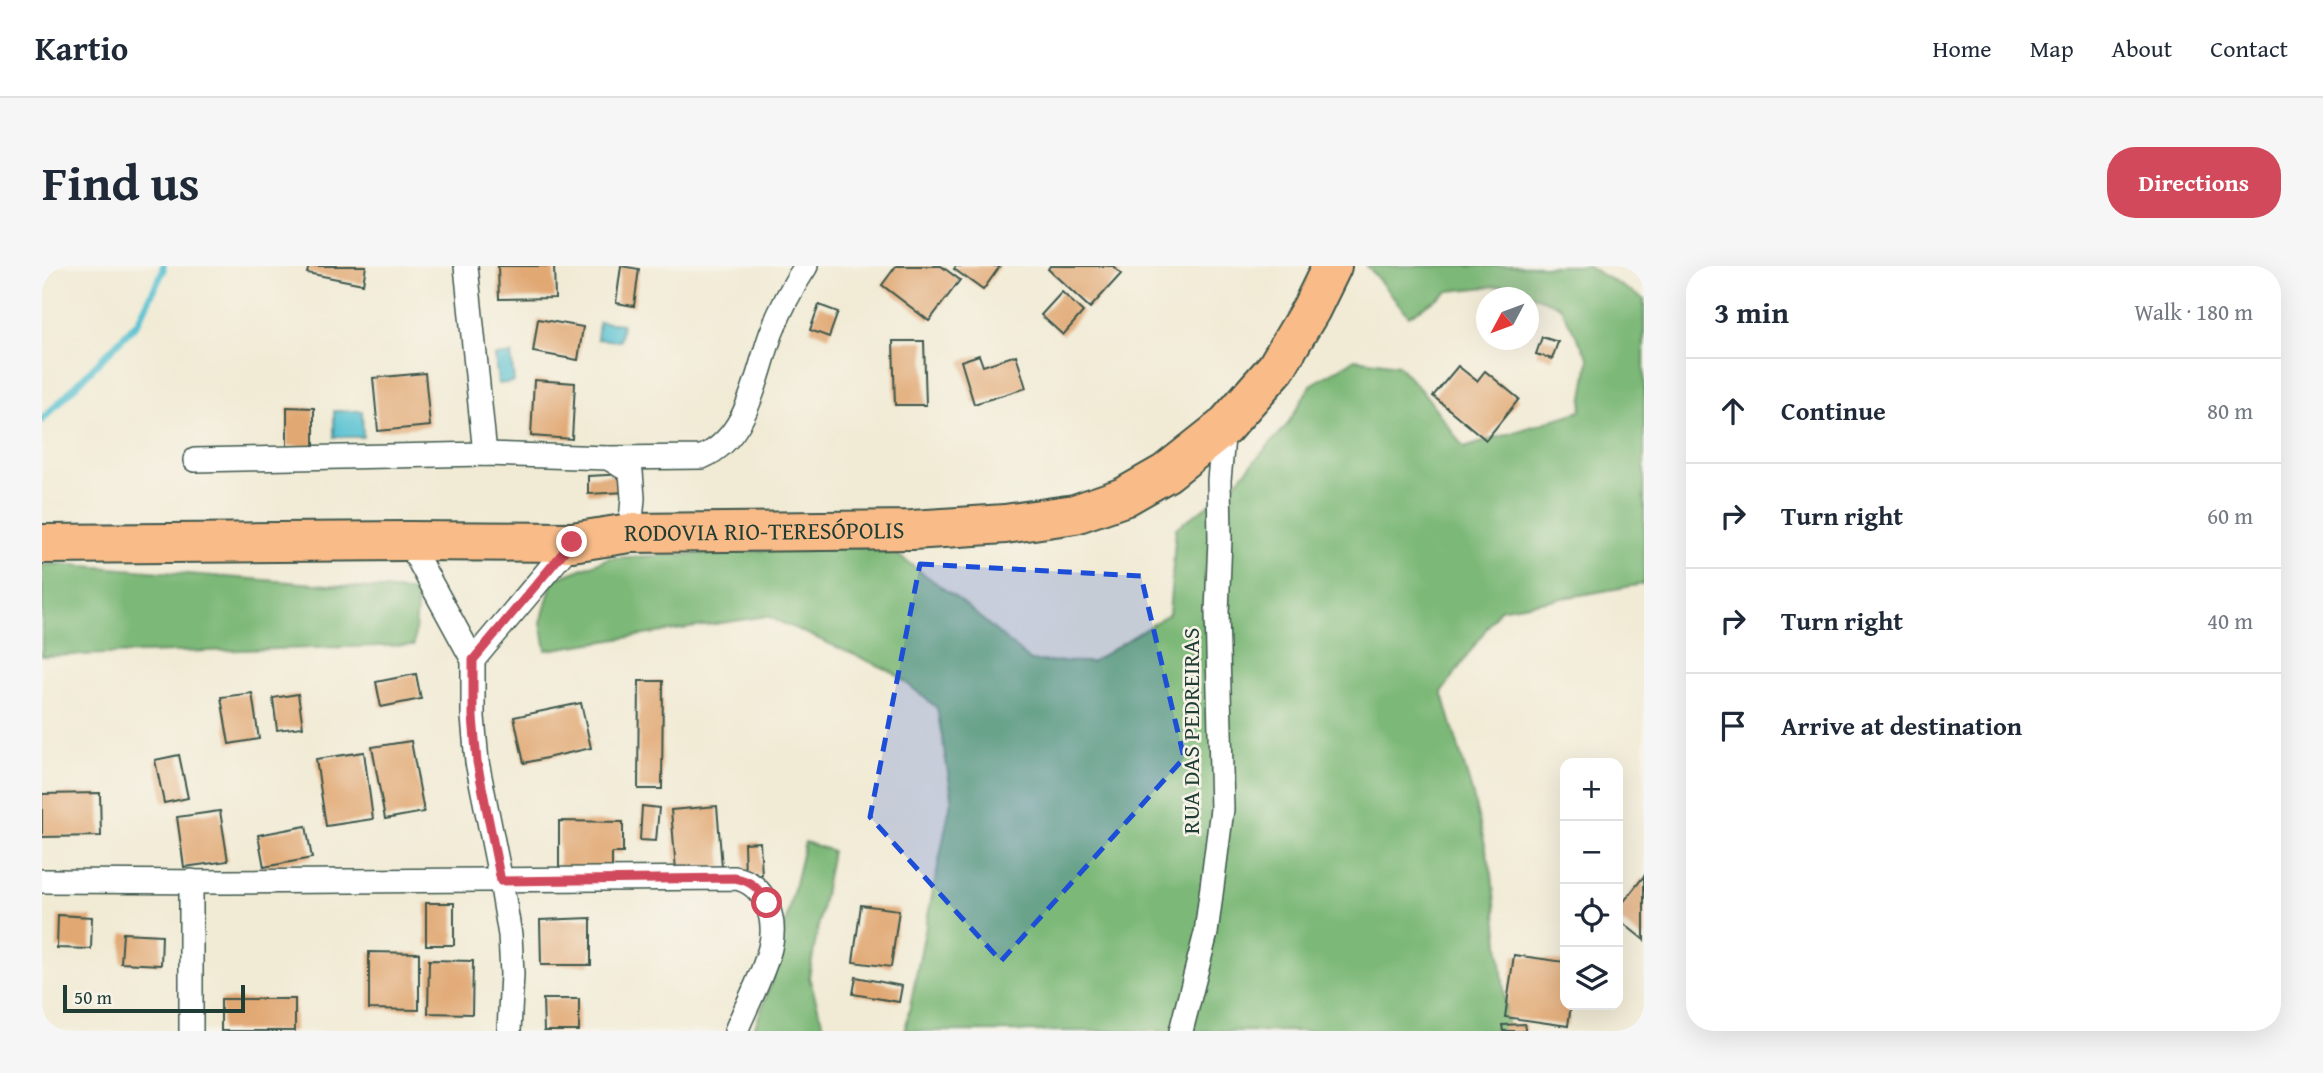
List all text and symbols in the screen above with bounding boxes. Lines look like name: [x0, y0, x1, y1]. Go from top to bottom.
text: Kartio: [35, 24, 128, 72]
text: Home: [1933, 31, 1992, 66]
text: Map: [2030, 31, 2074, 66]
text: About: [2112, 31, 2172, 66]
text: Contact: [2210, 31, 2288, 66]
text: Find us: [42, 146, 200, 218]
button: Directions: [2107, 147, 2281, 218]
north arrow: [1476, 287, 1539, 350]
text: 3 min: [1714, 290, 1789, 334]
text: Walk · 180 m: [2134, 295, 2253, 328]
text: Continue: [1781, 391, 1886, 430]
icon: ahead: [1714, 392, 1752, 430]
text: 80 m: [2207, 394, 2253, 427]
text: Turn right: [1781, 496, 1903, 535]
icon: right: [1714, 497, 1752, 535]
text: 60 m: [2207, 499, 2253, 532]
street label: RODOVIA RIO-TERESÓPOLIS: [624, 512, 904, 550]
route end: [556, 526, 587, 557]
text: Turn right: [1781, 601, 1903, 640]
icon: right: [1714, 602, 1752, 640]
text: 40 m: [2207, 604, 2253, 637]
street label: RUA DAS PEDREIRAS: [1173, 628, 1208, 834]
text: Arrive at destination: [1781, 706, 2022, 745]
icon: arrive: [1714, 707, 1752, 745]
map controls: [1560, 758, 1623, 1010]
button: +: [1560, 758, 1623, 821]
button: −: [1560, 821, 1623, 884]
button: locate: [1560, 884, 1623, 947]
route start: [751, 887, 782, 918]
button: layers: [1560, 947, 1623, 1010]
scale bar: [63, 982, 245, 1014]
text: 50 m: [74, 983, 112, 1011]

